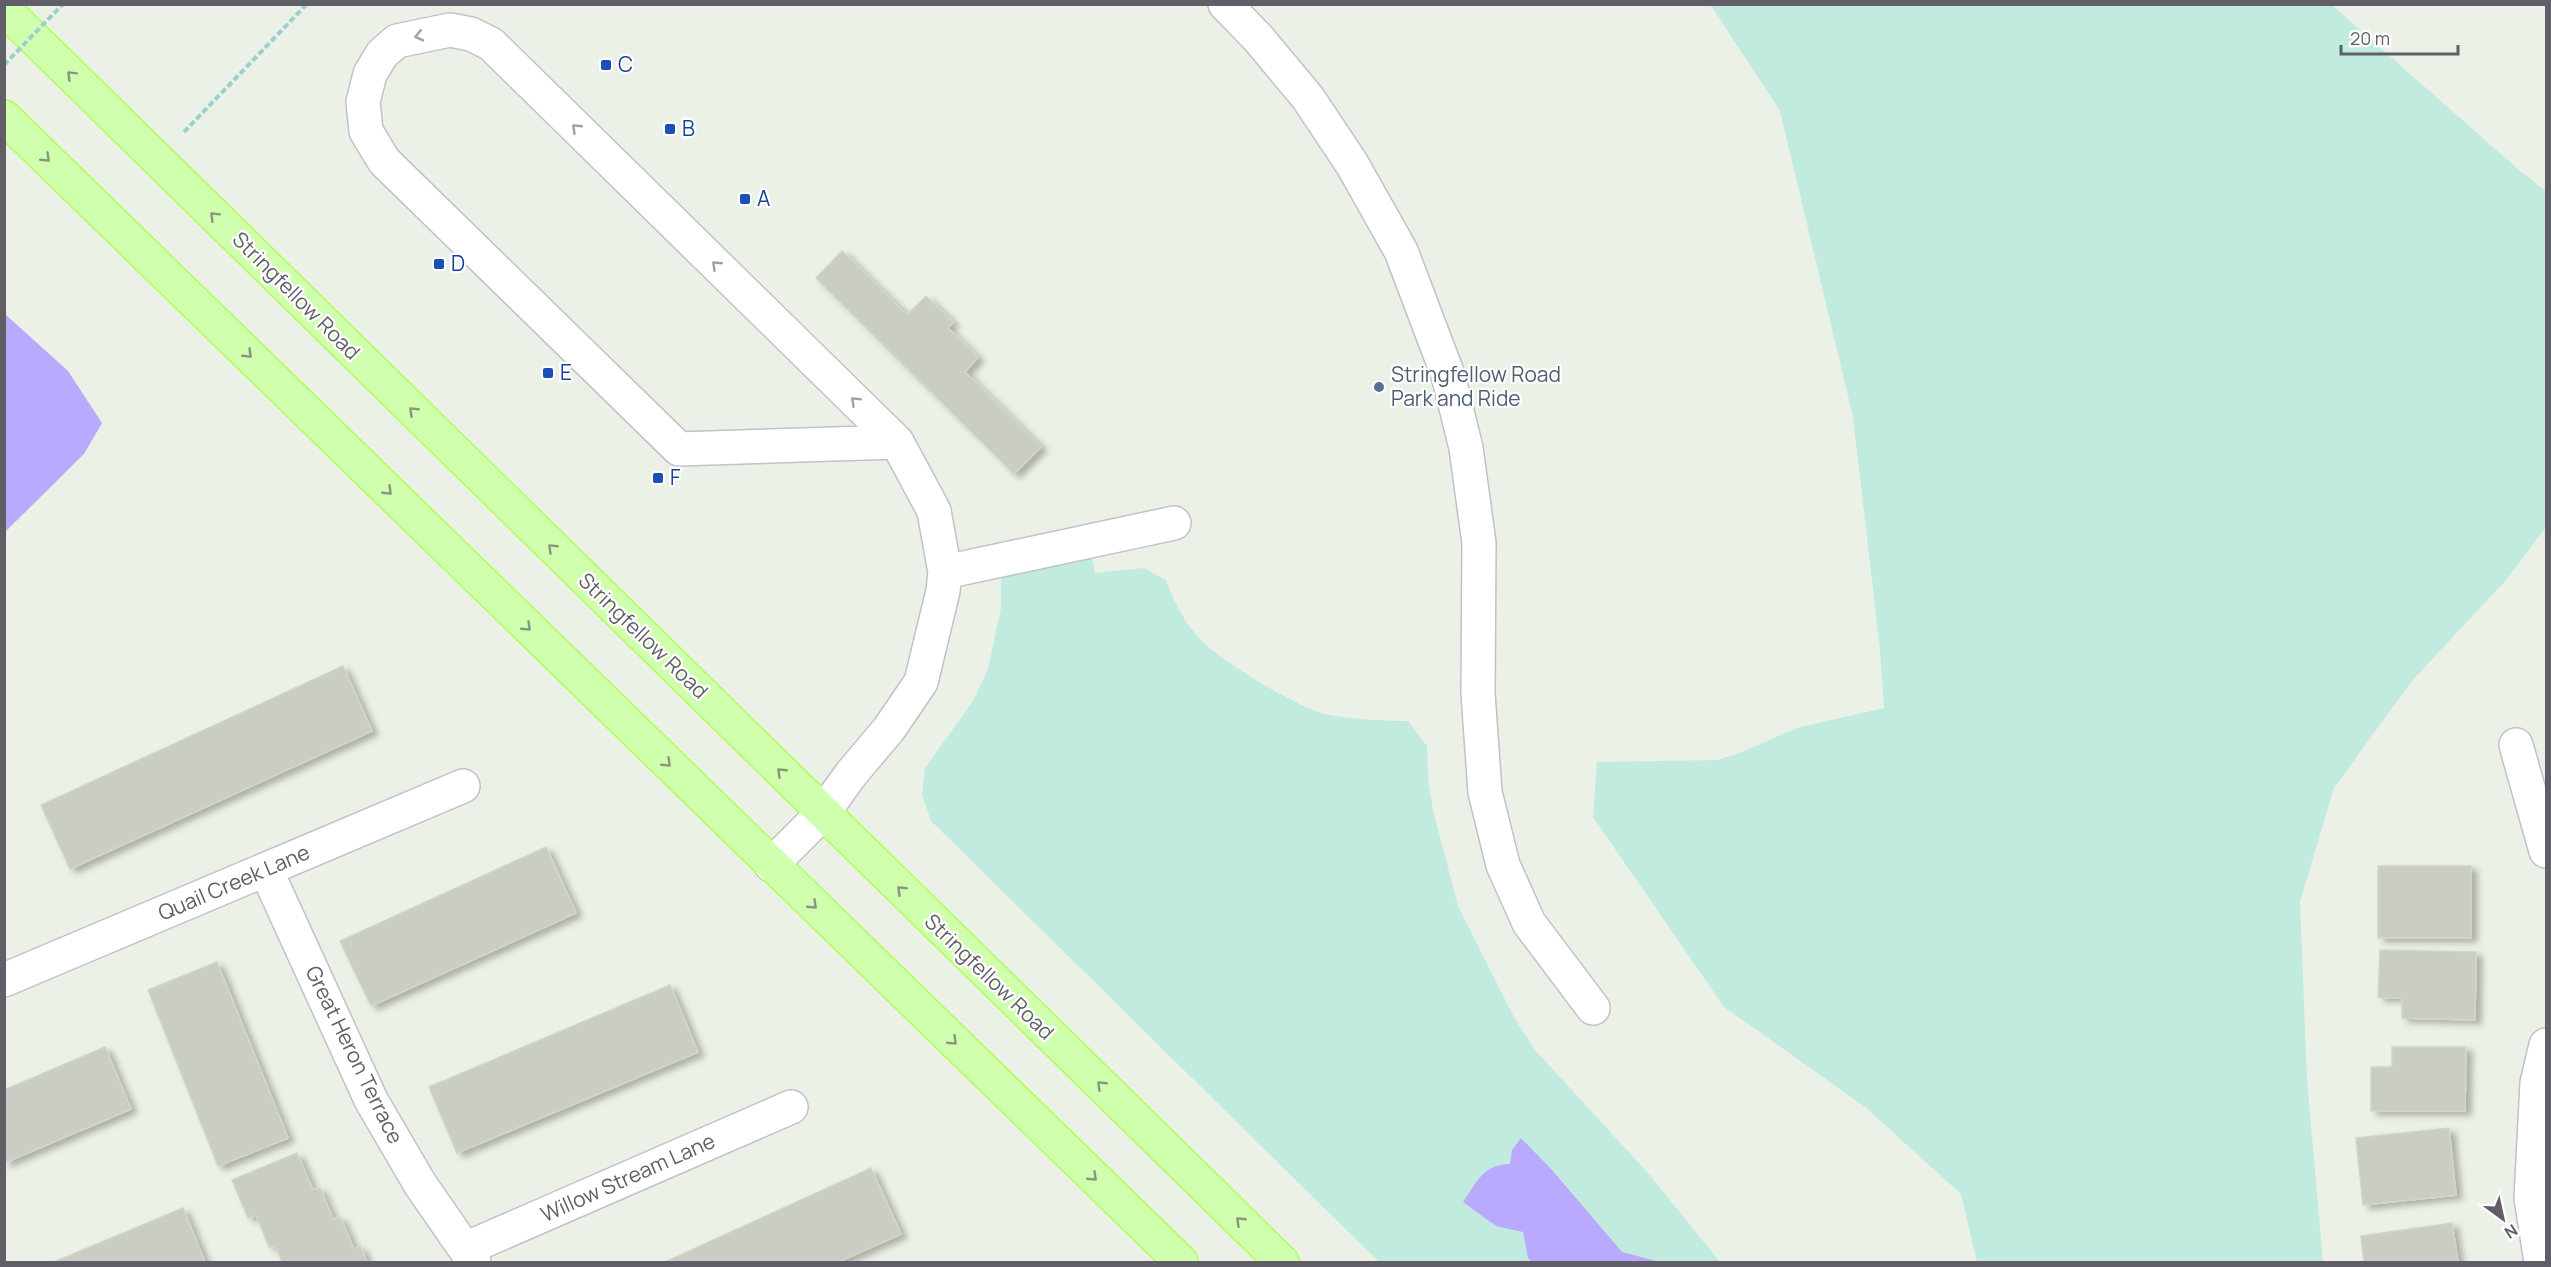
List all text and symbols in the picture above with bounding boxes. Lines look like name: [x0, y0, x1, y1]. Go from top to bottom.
scale bar: [2341, 18, 2458, 56]
text: 20 m: [2350, 26, 2390, 50]
one-way arrow: [414, 28, 424, 41]
place label: C: [618, 50, 633, 78]
marker: C: [599, 58, 613, 72]
one-way arrow: [68, 71, 79, 82]
place label: B: [682, 114, 695, 142]
marker: B: [663, 122, 677, 136]
one-way arrow: [573, 125, 584, 136]
one-way arrow: [39, 150, 50, 161]
place label: A: [757, 184, 770, 212]
marker: A: [738, 192, 752, 206]
one-way arrow: [210, 212, 221, 223]
street label: Stringfellow Road: [227, 225, 367, 365]
place label: D: [451, 249, 465, 277]
marker: D: [432, 257, 446, 271]
one-way arrow: [712, 261, 722, 272]
one-way arrow: [241, 347, 252, 358]
place label: E: [560, 358, 572, 386]
place label: Stringfellow Road Park and Ride: [1391, 360, 1561, 412]
marker: E: [541, 366, 555, 380]
marker: Stringfellow Road Park and Ride: [1372, 380, 1386, 394]
one-way arrow: [851, 398, 862, 409]
one-way arrow: [409, 408, 420, 419]
place label: F: [670, 463, 681, 491]
marker: F: [651, 471, 665, 485]
one-way arrow: [380, 483, 391, 494]
one-way arrow: [549, 544, 560, 555]
street label: Stringfellow Road: [573, 566, 715, 704]
one-way arrow: [520, 619, 531, 630]
one-way arrow: [660, 756, 670, 767]
one-way arrow: [778, 769, 789, 780]
street label: Quail Creek Lane: [154, 838, 314, 927]
one-way arrow: [897, 887, 908, 898]
one-way arrow: [806, 898, 817, 909]
street label: Stringfellow Road: [919, 907, 1061, 1045]
street label: Great Heron Terrace: [300, 961, 410, 1148]
one-way arrow: [946, 1034, 957, 1045]
one-way arrow: [1097, 1082, 1108, 1093]
street label: Willow Stream Lane: [536, 1126, 719, 1228]
one-way arrow: [1085, 1170, 1096, 1181]
north arrow: [2473, 1189, 2533, 1249]
one-way arrow: [1237, 1218, 1248, 1229]
text: N: [2500, 1219, 2522, 1244]

